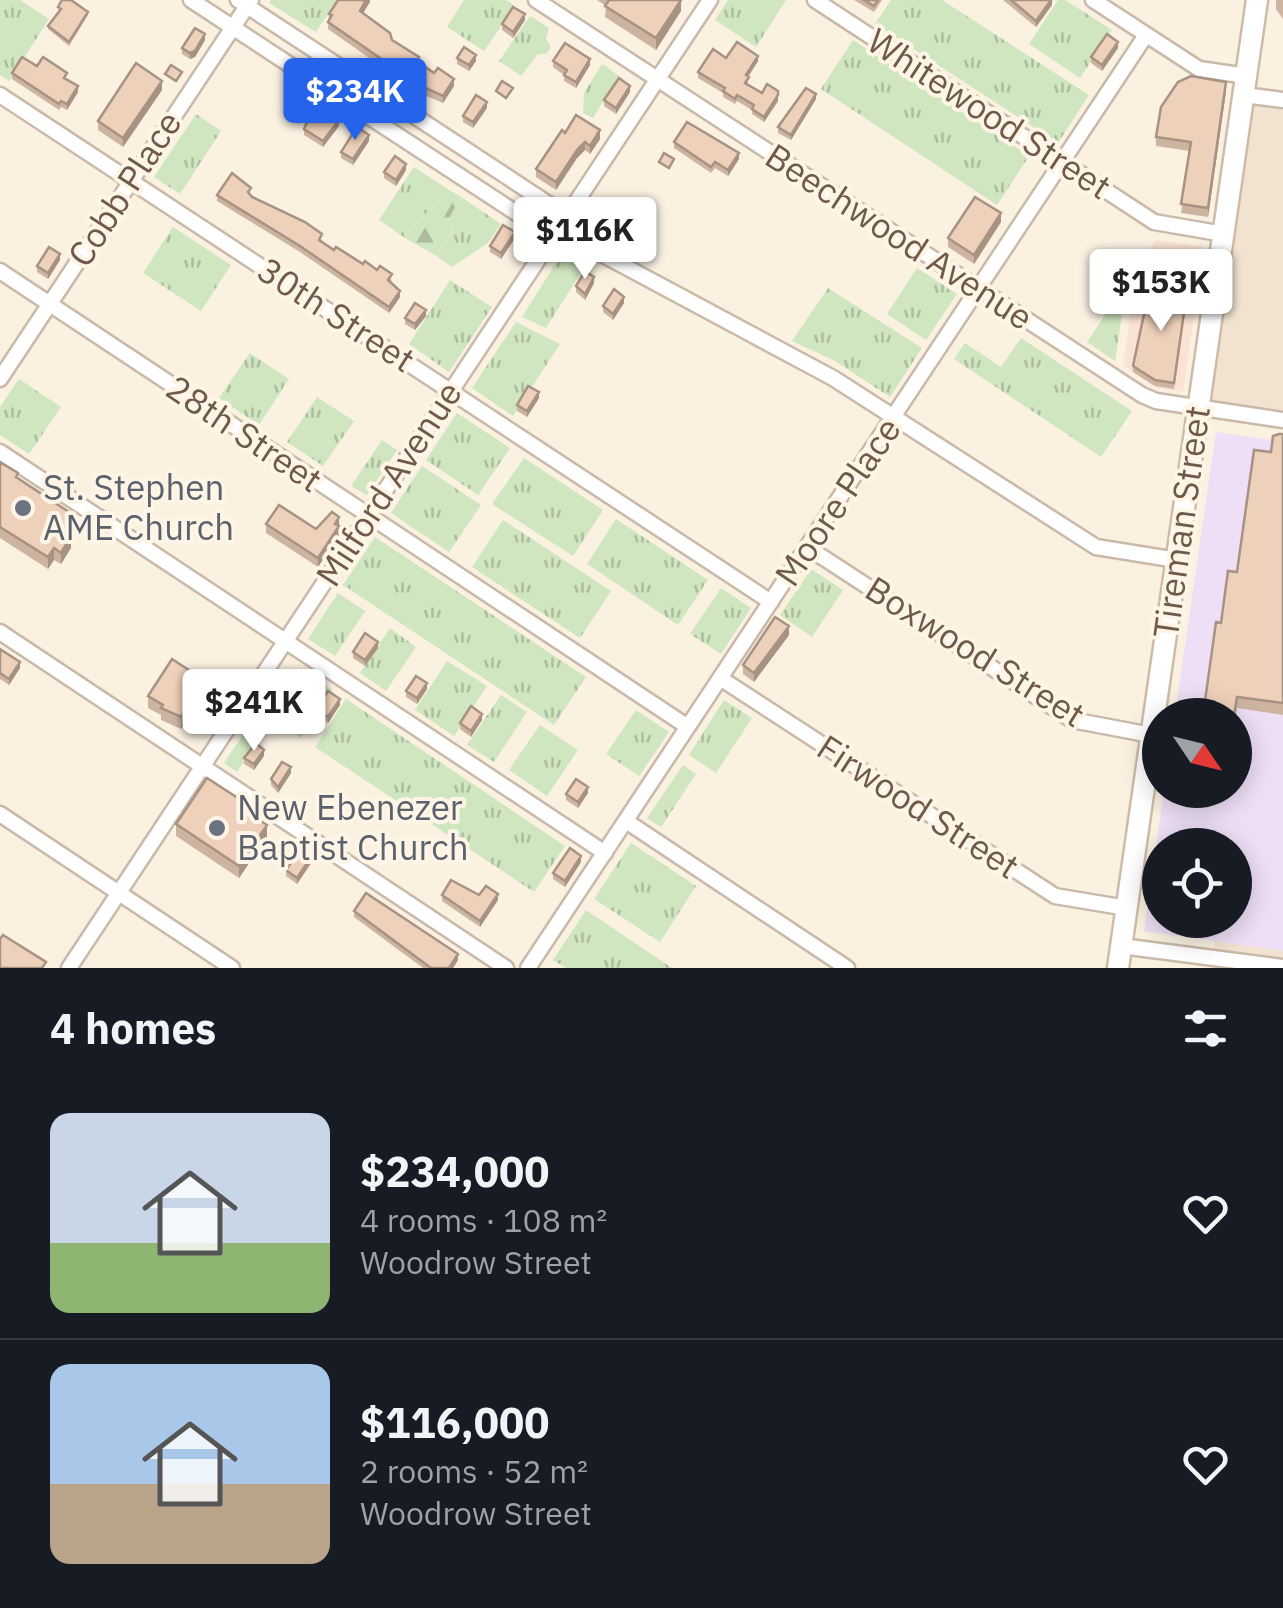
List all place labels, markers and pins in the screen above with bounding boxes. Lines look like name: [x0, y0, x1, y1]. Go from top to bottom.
pin: $234K: [285, 58, 425, 143]
pin: $116K: [515, 197, 655, 282]
pin: $153K: [1091, 249, 1231, 334]
place label: St. Stephen AME Church: [43, 464, 234, 550]
marker: St. Stephen AME Church: [12, 497, 34, 519]
pin: $241K: [184, 669, 324, 754]
place label: New Ebenezer Baptist Church: [237, 784, 469, 870]
marker: New Ebenezer Baptist Church: [206, 817, 228, 839]

